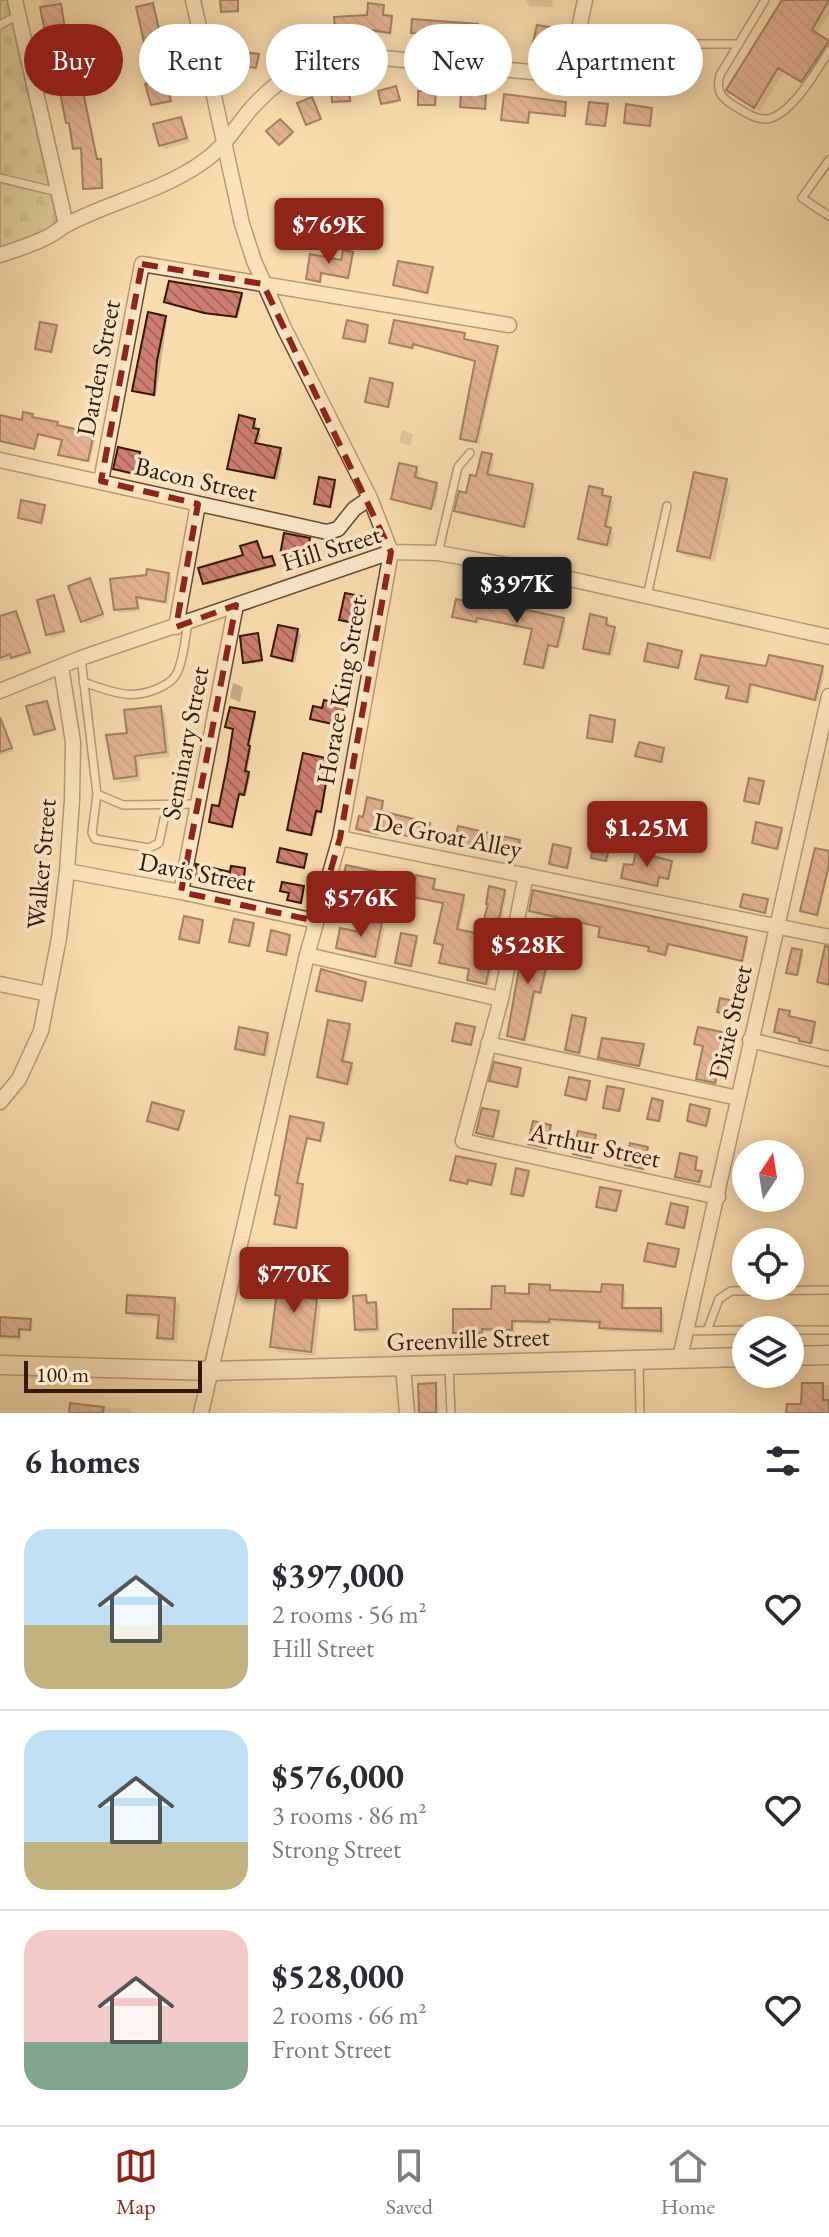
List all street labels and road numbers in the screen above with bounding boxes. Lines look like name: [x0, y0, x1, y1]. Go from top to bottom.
street label: Darden Street: [68, 297, 128, 439]
street label: Bacon Street: [131, 448, 261, 510]
street label: Hill Street: [277, 517, 385, 579]
street label: Horace King Street: [308, 595, 374, 787]
street label: Seminary Street: [153, 664, 217, 822]
street label: Walker Street: [18, 797, 64, 931]
street label: De Groat Alley: [371, 804, 526, 866]
street label: Davis Street: [136, 844, 258, 900]
street label: Dixie Street: [700, 962, 760, 1082]
street label: Arthur Street: [525, 1114, 664, 1175]
street label: Greenville Street: [386, 1319, 550, 1359]

